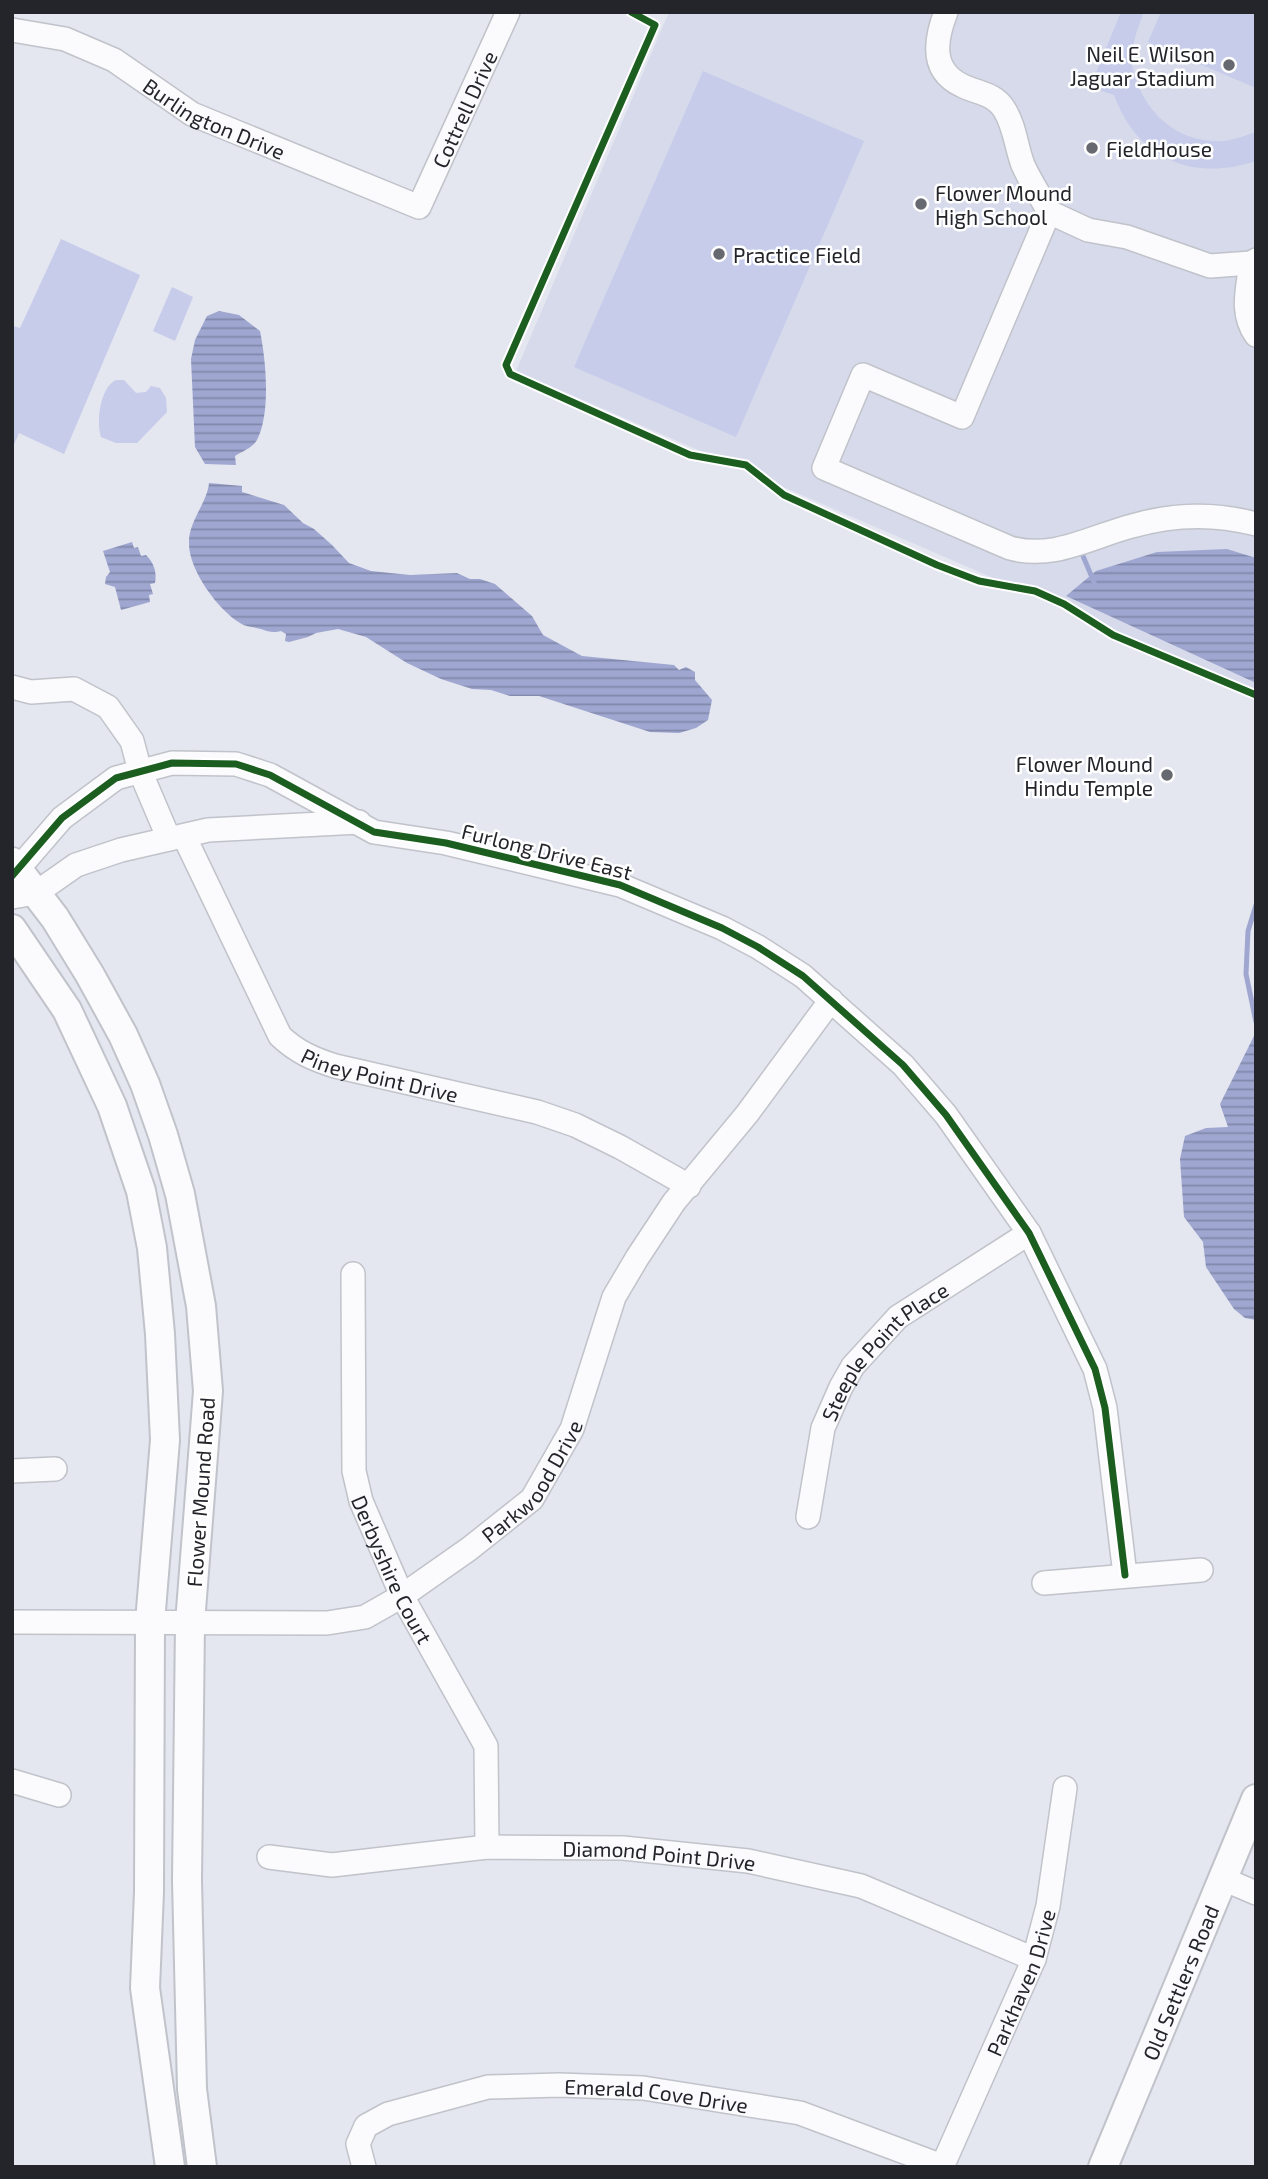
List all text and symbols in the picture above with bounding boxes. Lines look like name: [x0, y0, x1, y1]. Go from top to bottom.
place label: Neil E. Wilson Jaguar Stadium: [1070, 41, 1215, 90]
street label: Cottrell Drive: [426, 47, 501, 171]
marker: Neil E. Wilson Jaguar Stadium: [1221, 57, 1237, 73]
street label: Burlington Drive: [139, 72, 289, 163]
place label: FieldHouse: [1106, 136, 1212, 161]
marker: FieldHouse: [1084, 140, 1100, 156]
place label: Flower Mound High School: [935, 180, 1072, 229]
marker: Flower Mound High School: [913, 196, 929, 212]
place label: Practice Field: [733, 242, 861, 267]
marker: Practice Field: [711, 246, 727, 262]
place label: Flower Mound Hindu Temple: [1016, 751, 1153, 800]
marker: Flower Mound Hindu Temple: [1159, 767, 1175, 783]
street label: Furlong Drive East: [459, 818, 635, 884]
street label: Piney Point Drive: [298, 1042, 461, 1106]
street label: Steeple Point Place: [815, 1276, 952, 1424]
street label: Flower Mound Road: [181, 1396, 219, 1588]
street label: Parkwood Drive: [476, 1417, 586, 1547]
street label: Derbyshire Court: [347, 1491, 438, 1648]
street label: Diamond Point Drive: [562, 1835, 758, 1875]
street label: Old Settlers Road: [1136, 1901, 1223, 2064]
street label: Parkhaven Drive: [980, 1906, 1059, 2059]
street label: Emerald Cove Drive: [564, 2073, 750, 2117]

